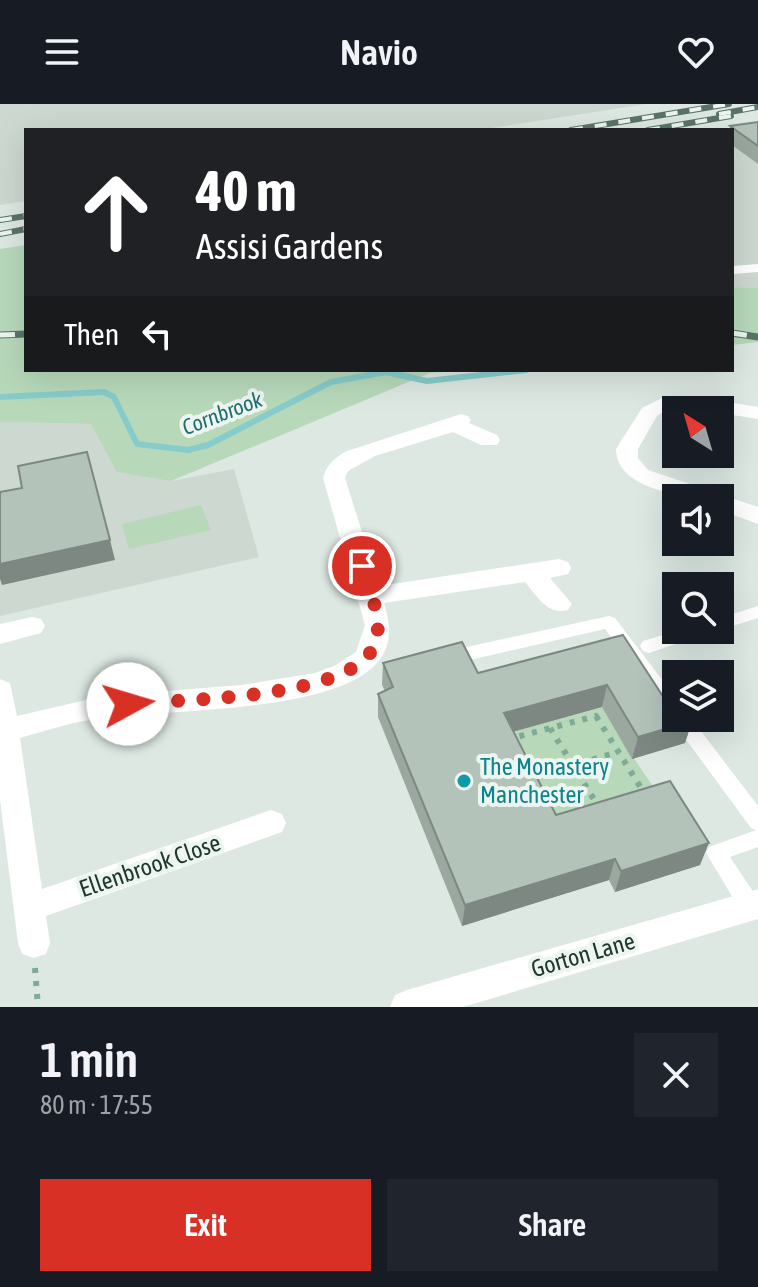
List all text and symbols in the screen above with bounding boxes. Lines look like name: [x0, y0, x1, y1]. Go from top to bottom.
icon: menu: [40, 30, 84, 74]
icon: heart: [674, 30, 718, 74]
text: Navio: [340, 31, 418, 73]
text: 40 m: [196, 159, 297, 223]
icon: ahead: [64, 160, 168, 264]
text: Assisi Gardens: [196, 225, 383, 267]
icon: left: [135, 312, 179, 356]
text: Then: [64, 317, 119, 351]
water label: Cornbrook: [178, 386, 266, 440]
north arrow: [662, 396, 734, 468]
map controls: [662, 396, 734, 732]
button: sound: [662, 484, 734, 556]
pin: [328, 532, 396, 600]
icon: arrive: [340, 544, 384, 588]
button: search: [662, 572, 734, 644]
button: layers: [662, 660, 734, 732]
position arrow: [86, 662, 170, 746]
place label: The Monastery Manchester: [480, 753, 609, 808]
marker: The Monastery Manchester: [455, 772, 473, 790]
street label: Ellenbrook Close: [76, 829, 224, 902]
street label: Gorton Lane: [528, 927, 638, 982]
text: 1 min: [40, 1032, 138, 1087]
button: close: [634, 1033, 718, 1117]
text: 80 m · 17:55: [40, 1090, 153, 1120]
button: Exit: [40, 1179, 371, 1271]
button: Share: [387, 1179, 718, 1271]

